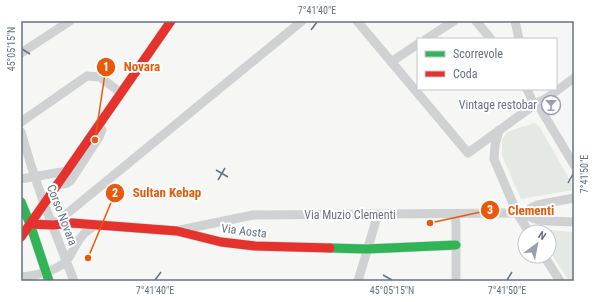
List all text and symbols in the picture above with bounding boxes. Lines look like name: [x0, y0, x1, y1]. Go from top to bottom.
text: 7°41'40"E: [298, 5, 336, 16]
text: 45°05'15"N: [6, 27, 17, 71]
legend: [417, 38, 557, 90]
text: Scorrevole: [453, 47, 503, 61]
callout: Novara: [96, 54, 168, 79]
text: Novara: [124, 59, 160, 74]
text: 1: [103, 60, 109, 74]
text: Coda: [453, 67, 478, 81]
bar icon: Vintage restobar: [540, 94, 562, 116]
place label: Vintage restobar: [459, 98, 537, 112]
text: 7°41'50"E: [579, 155, 590, 193]
callout: Sultan Kebap: [105, 180, 209, 205]
street label: Corso Novara: [44, 183, 80, 248]
text: Sultan Kebap: [133, 185, 201, 200]
text: 2: [112, 186, 118, 200]
callout: Clementi: [480, 198, 562, 223]
text: 3: [487, 203, 493, 217]
text: Clementi: [508, 203, 554, 218]
street label: Via Muzio Clementi: [304, 208, 396, 222]
street label: Via Aosta: [220, 221, 268, 241]
north arrow: [517, 224, 557, 264]
text: N: [536, 229, 549, 243]
text: 7°41'40"E: [136, 285, 174, 296]
text: 45°05'15"N: [370, 285, 414, 296]
text: 7°41'50"E: [488, 285, 526, 296]

